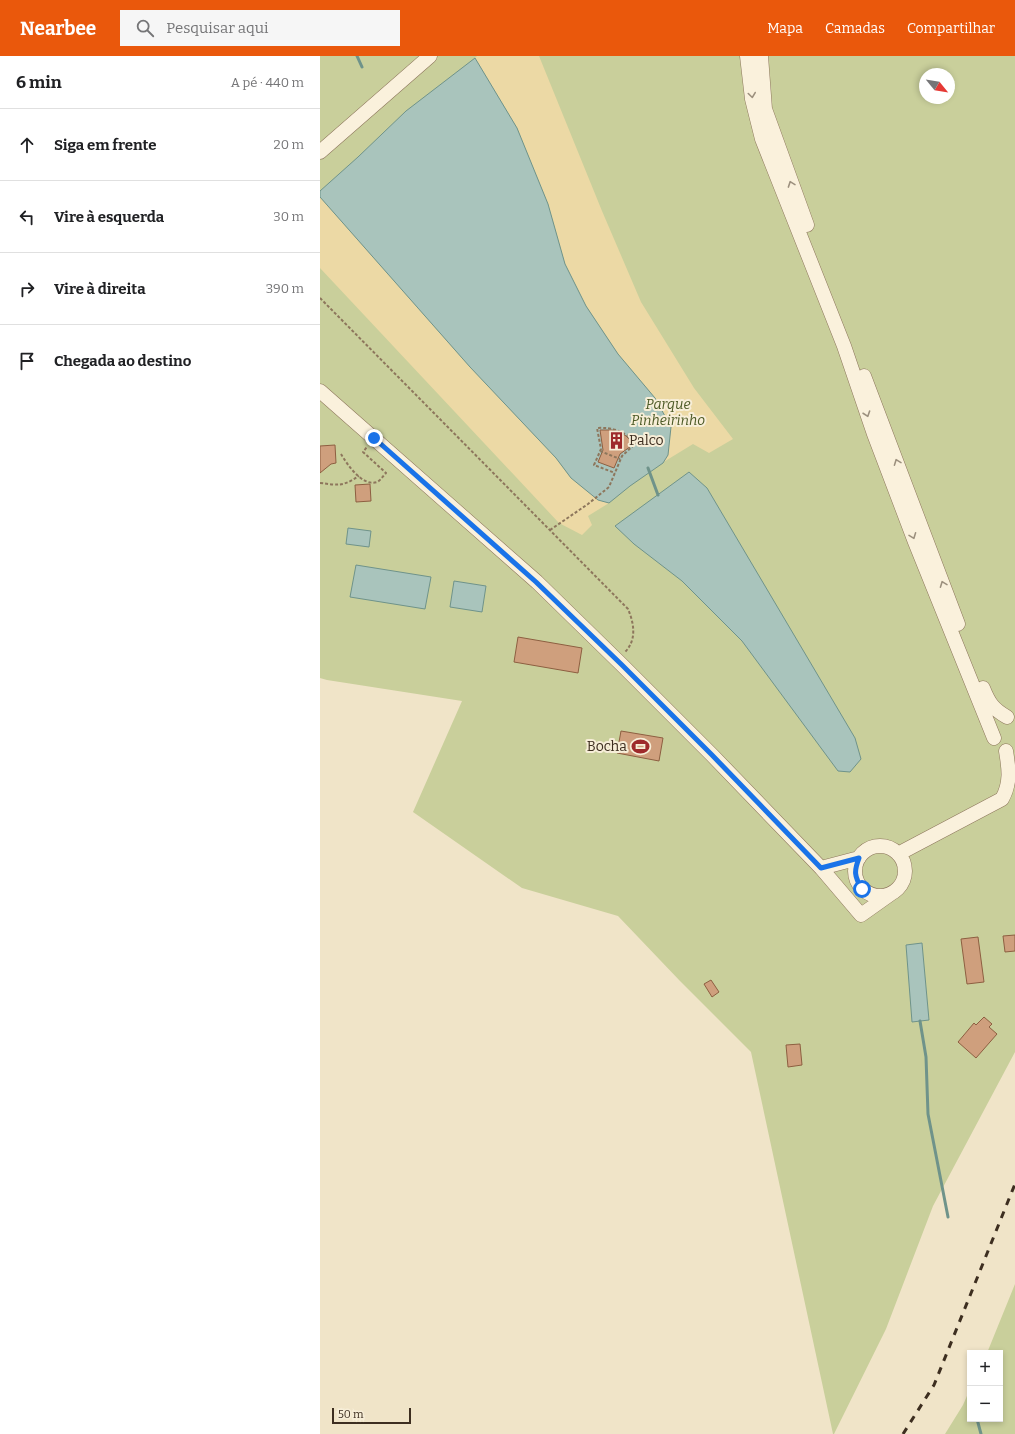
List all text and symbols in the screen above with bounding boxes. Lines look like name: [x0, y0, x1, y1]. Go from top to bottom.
search box: [120, 10, 400, 46]
text: Nearbee: [20, 17, 96, 40]
icon: search: [134, 17, 156, 39]
text: Pesquisar aqui: [166, 19, 268, 37]
text: Mapa: [767, 20, 803, 37]
text: Camadas: [825, 20, 885, 37]
text: Compartilhar: [907, 20, 995, 37]
north arrow: [919, 68, 955, 104]
text: 6 min: [16, 72, 62, 93]
text: A pé · 440 m: [231, 75, 304, 90]
one-way arrow: [747, 92, 756, 98]
icon: ahead: [16, 134, 38, 156]
text: Siga em frente: [54, 136, 157, 154]
text: 20 m: [274, 137, 304, 152]
one-way arrow: [788, 180, 796, 187]
icon: left: [16, 206, 38, 228]
text: Vire à esquerda: [54, 208, 164, 226]
text: 30 m: [273, 209, 304, 224]
icon: right: [16, 278, 38, 300]
text: Vire à direita: [54, 280, 146, 298]
text: 390 m: [266, 281, 304, 296]
icon: arrive: [16, 350, 38, 372]
text: Chegada ao destino: [54, 352, 191, 370]
park label: Parque Pinheirinho: [631, 396, 705, 429]
one-way arrow: [863, 410, 871, 417]
route end: [365, 429, 383, 447]
building icon: Palco: [606, 430, 626, 450]
place label: Palco: [629, 432, 664, 449]
one-way arrow: [893, 459, 901, 466]
one-way arrow: [908, 532, 916, 539]
one-way arrow: [939, 580, 947, 587]
sports icon: Bocha: [630, 736, 650, 756]
place label: Bocha: [587, 738, 627, 755]
route start: [853, 880, 871, 898]
map controls: [967, 1350, 1003, 1422]
button: +: [967, 1350, 1003, 1386]
button: −: [967, 1386, 1003, 1422]
scale bar: [332, 1406, 411, 1425]
text: 50 m: [338, 1408, 364, 1421]

